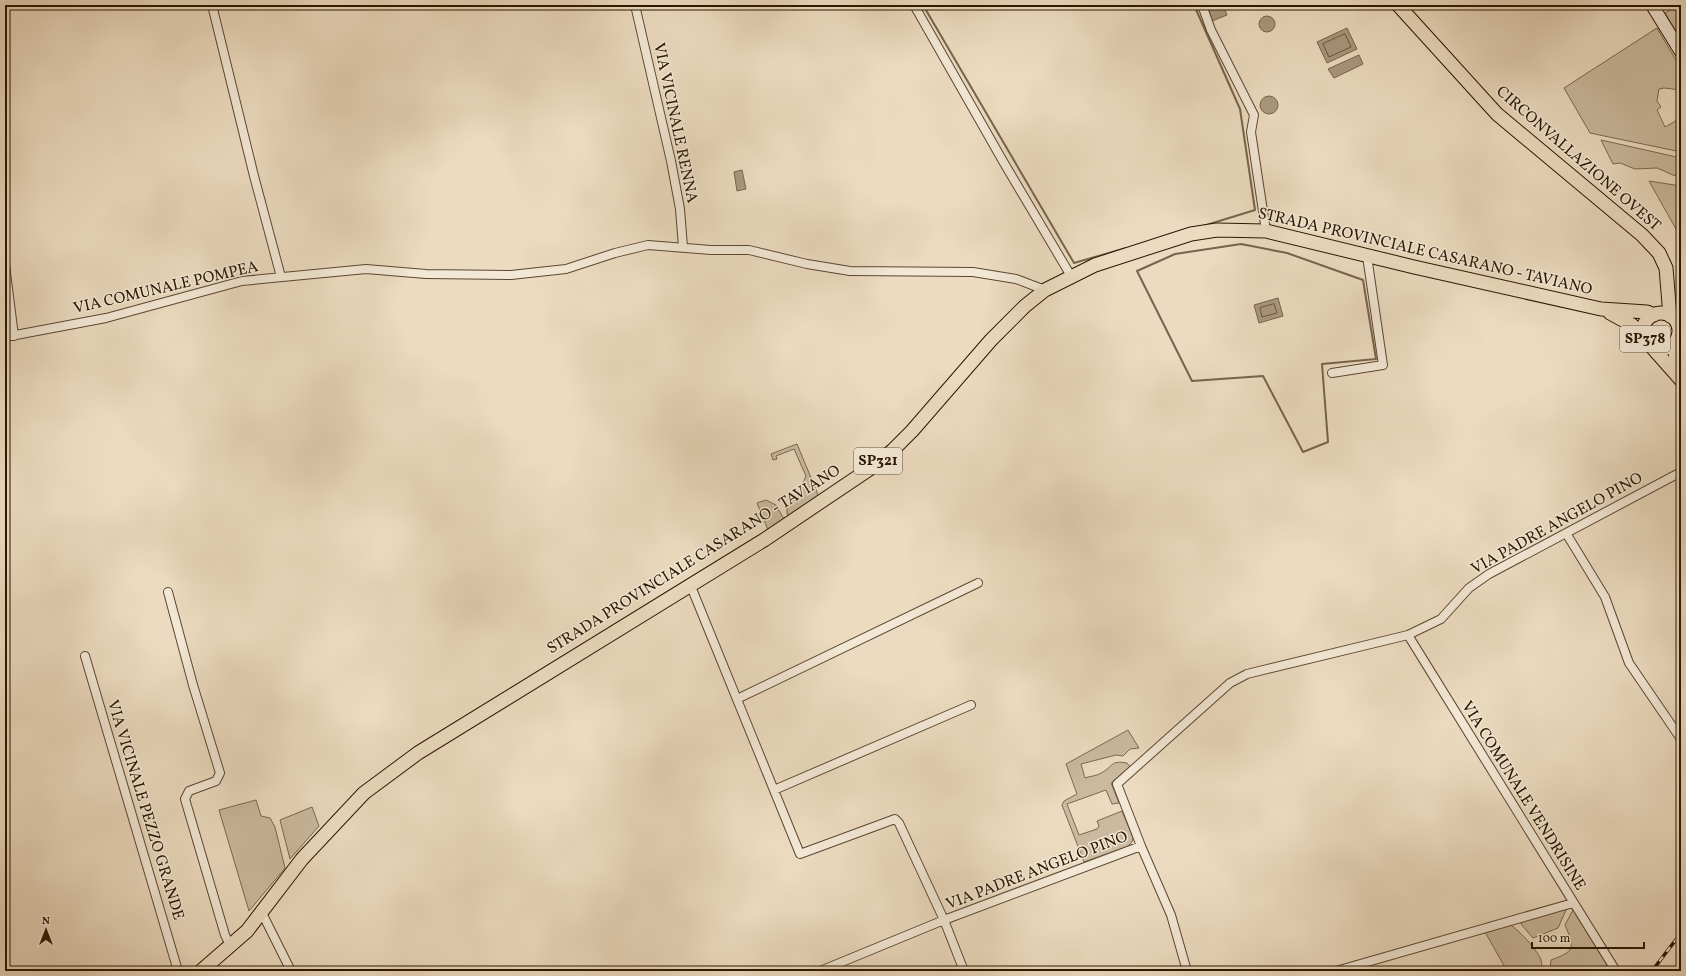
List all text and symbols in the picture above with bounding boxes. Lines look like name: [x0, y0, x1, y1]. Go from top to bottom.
street label: VIA VICINALE RENNA: [647, 41, 703, 205]
street label: CIRCONVALLAZIONE OVEST: [1491, 81, 1665, 237]
street label: STRADA PROVINCIALE CASARANO - TAVIANO: [1256, 203, 1595, 301]
street label: VIA COMUNALE POMPEA: [71, 256, 261, 320]
road number: SP378: [1620, 326, 1670, 352]
road number: SP321: [854, 448, 902, 474]
street label: STRADA PROVINCIALE CASARANO - TAVIANO: [543, 460, 845, 660]
street label: VIA PADRE ANGELO PINO: [1467, 467, 1647, 580]
street label: VIA VICINALE PEZZO GRANDE: [101, 697, 189, 923]
street label: VIA COMUNALE VENDRISINE: [1456, 697, 1590, 895]
street label: VIA PADRE ANGELO PINO: [943, 826, 1131, 916]
north arrow: [26, 910, 66, 950]
text: N: [42, 914, 50, 929]
scale bar: [1532, 924, 1644, 950]
text: 100 m: [1538, 931, 1571, 947]

